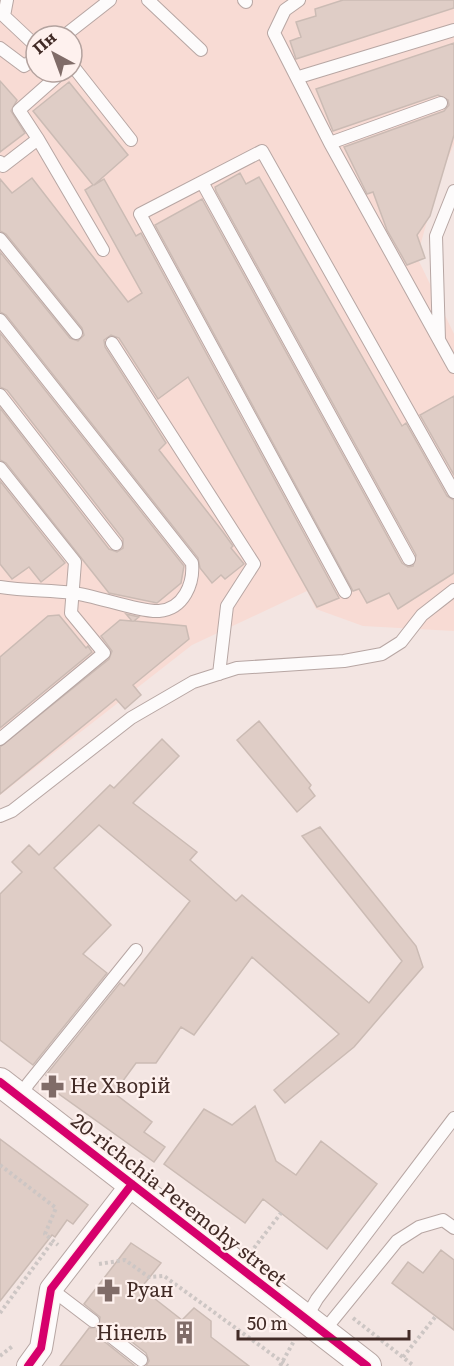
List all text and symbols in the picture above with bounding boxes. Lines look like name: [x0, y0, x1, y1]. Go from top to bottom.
north arrow: [24, 24, 84, 84]
text: Пн: [26, 25, 61, 59]
place label: Не Хворій: [70, 1069, 171, 1099]
pharmacy icon: Не Хворій: [39, 1073, 65, 1099]
street label: 20-richchia Peremohy street: [66, 1105, 295, 1292]
place label: Руан: [126, 1273, 174, 1303]
pharmacy icon: Руан: [95, 1277, 121, 1303]
scale bar: [238, 1303, 409, 1341]
text: 50 m: [247, 1309, 288, 1336]
place label: Нінель: [96, 1316, 167, 1346]
building icon: Нінель: [172, 1320, 198, 1346]

